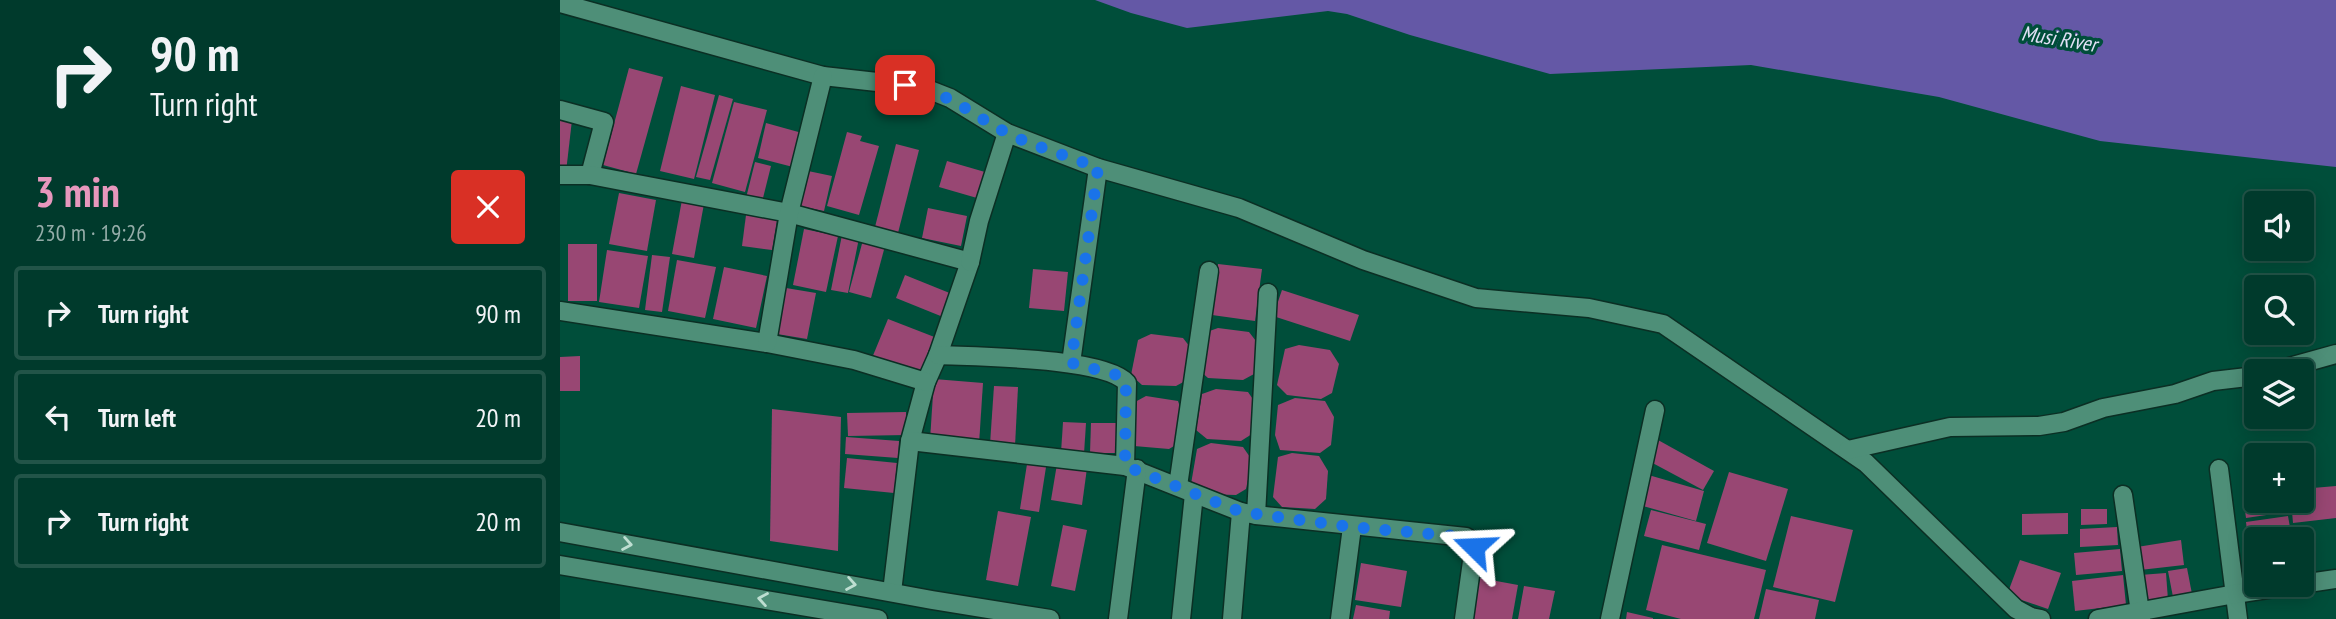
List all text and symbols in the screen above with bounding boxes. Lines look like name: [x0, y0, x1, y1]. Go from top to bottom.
water label: Musi River: [2020, 19, 2102, 58]
text: 90 m: [150, 21, 239, 85]
icon: right: [35, 28, 126, 119]
pin: [875, 55, 935, 115]
icon: arrive: [886, 66, 924, 104]
text: Turn right: [150, 83, 258, 125]
text: 3 min: [35, 164, 120, 219]
button: close: [451, 170, 525, 244]
map controls: [2244, 191, 2314, 597]
button: sound: [2244, 191, 2314, 261]
text: 230 m · 19:26: [35, 218, 147, 247]
button: search: [2244, 275, 2314, 345]
icon: right: [39, 294, 77, 332]
text: Turn right: [98, 297, 189, 330]
text: 90 m: [475, 297, 521, 330]
button: layers: [2244, 359, 2314, 429]
icon: left: [39, 398, 77, 436]
text: Turn left: [98, 401, 176, 434]
text: 20 m: [475, 401, 521, 434]
button: +: [2244, 443, 2314, 513]
icon: right: [39, 502, 77, 540]
text: Turn right: [98, 505, 189, 538]
text: 20 m: [475, 505, 521, 538]
position arrow: [1437, 510, 1511, 584]
button: −: [2244, 527, 2314, 597]
one-way arrow: [621, 536, 633, 551]
one-way arrow: [845, 576, 857, 591]
one-way arrow: [757, 593, 769, 608]

